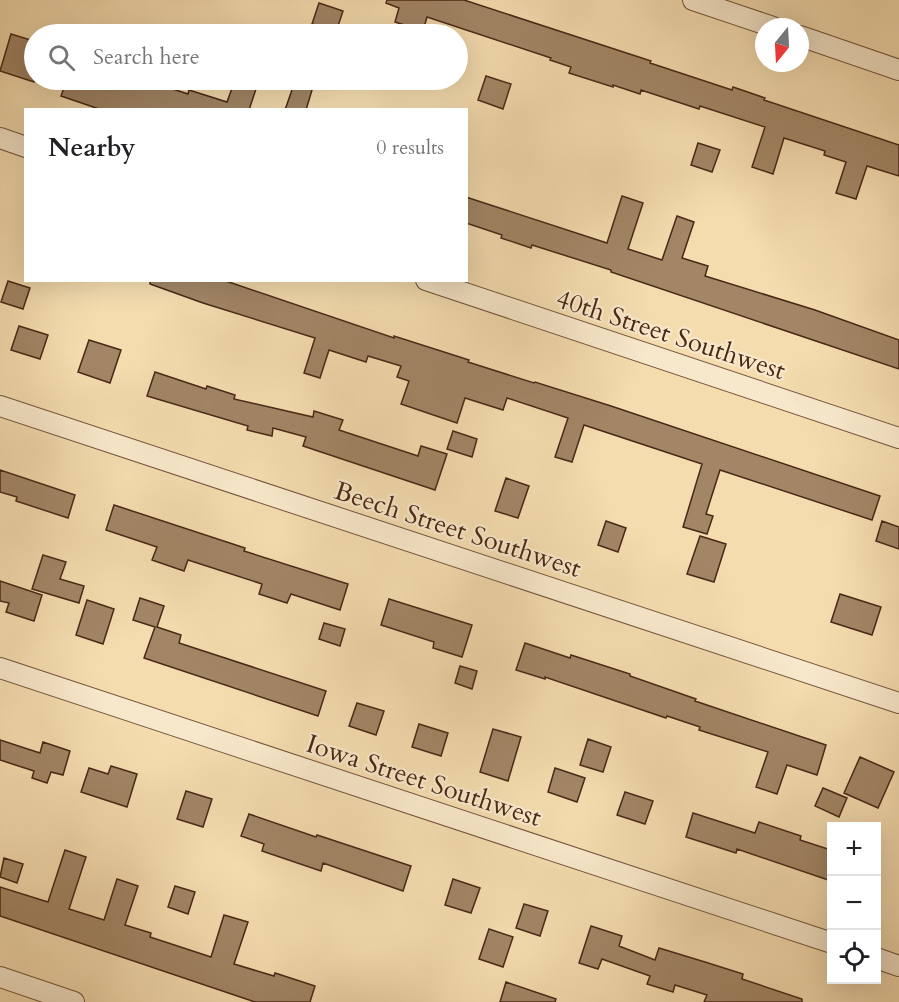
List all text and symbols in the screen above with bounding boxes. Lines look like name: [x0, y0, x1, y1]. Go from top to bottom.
north arrow: [755, 18, 809, 72]
search box: [24, 24, 468, 90]
icon: search: [45, 41, 78, 74]
text: Search here: [93, 42, 200, 72]
text: Nearby: [48, 130, 136, 165]
text: 0 results: [376, 134, 444, 161]
street label: 40th Street Southwest: [552, 281, 790, 388]
street label: Beech Street Southwest: [330, 473, 586, 586]
street label: Iowa Street Southwest: [302, 726, 546, 835]
map controls: [827, 822, 881, 984]
button: +: [827, 822, 881, 876]
button: −: [827, 876, 881, 930]
button: locate: [827, 930, 881, 984]

